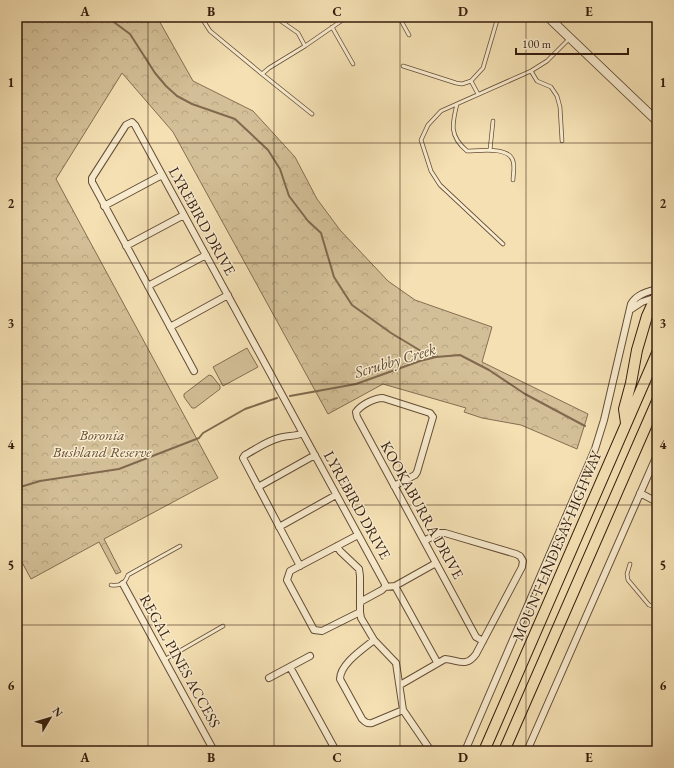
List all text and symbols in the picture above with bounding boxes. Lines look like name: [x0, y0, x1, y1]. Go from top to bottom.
text: A: [79, 3, 90, 20]
text: B: [207, 3, 215, 20]
text: C: [332, 3, 342, 20]
text: D: [458, 3, 468, 20]
text: E: [585, 3, 593, 20]
scale bar: [516, 30, 628, 56]
text: 100 m: [522, 36, 552, 52]
text: 1: [8, 74, 15, 91]
text: 1: [660, 74, 667, 91]
street label: LYREBIRD DRIVE: [165, 163, 240, 279]
text: 2: [8, 195, 15, 212]
text: 2: [660, 195, 667, 212]
text: 3: [8, 315, 15, 332]
text: 3: [660, 315, 667, 332]
water label: Scrubby Creek: [351, 338, 439, 383]
park label: Boronia Bushland Reserve: [52, 425, 152, 461]
text: 4: [8, 436, 15, 453]
text: 4: [660, 436, 667, 453]
street label: KOOKABURRA DRIVE: [377, 438, 468, 582]
street label: LYREBIRD DRIVE: [320, 447, 395, 563]
street label: MOUNT LINDESAY HIGHWAY: [508, 447, 606, 644]
text: 5: [8, 557, 14, 574]
text: 5: [660, 557, 666, 574]
street label: REGAL PINES ACCESS: [136, 591, 225, 731]
text: 6: [8, 677, 15, 694]
text: 6: [660, 677, 667, 694]
north arrow: [30, 698, 70, 738]
text: N: [50, 704, 66, 720]
text: A: [79, 749, 90, 766]
text: B: [207, 749, 215, 766]
text: C: [332, 749, 342, 766]
text: D: [458, 749, 468, 766]
text: E: [585, 749, 593, 766]

